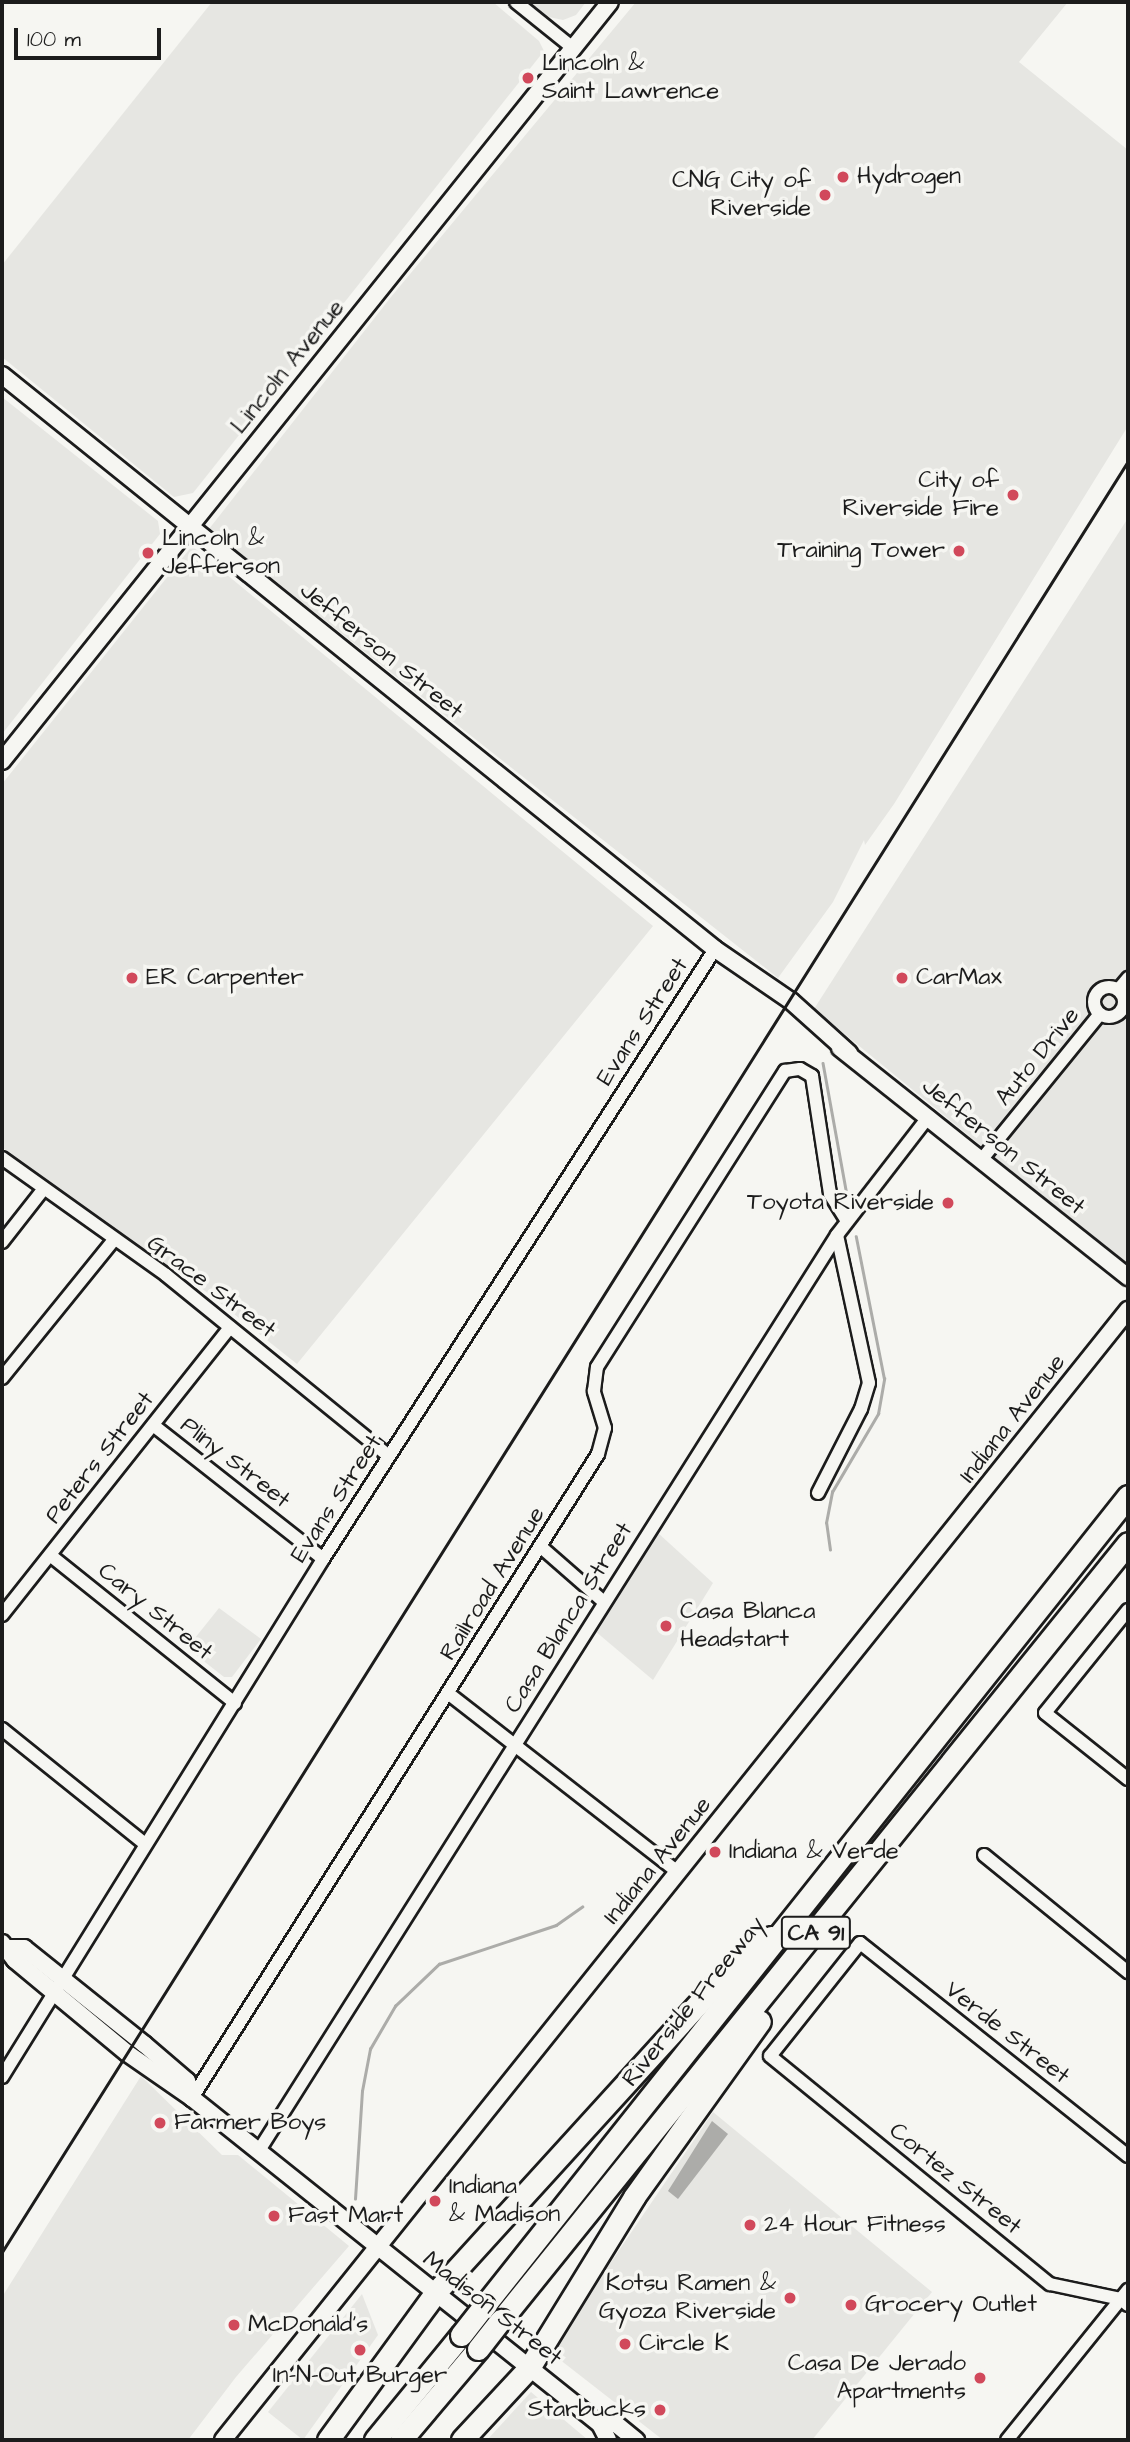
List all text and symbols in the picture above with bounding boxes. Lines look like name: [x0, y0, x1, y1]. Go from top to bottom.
scale bar: [18, 14, 164, 58]
text: 100 m: [27, 25, 81, 54]
place label: Lincoln & Saint Lawrence: [542, 50, 719, 106]
marker: Lincoln & Saint Lawrence: [520, 70, 536, 86]
place label: Hydrogen: [857, 163, 961, 191]
place label: CNG City of Riverside: [672, 167, 811, 223]
marker: Hydrogen: [835, 169, 851, 185]
marker: CNG City of Riverside: [817, 187, 833, 203]
street label: Lincoln Avenue: [225, 294, 351, 440]
place label: City of Riverside Fire: [843, 467, 999, 523]
marker: City of Riverside Fire: [1005, 487, 1021, 503]
place label: Lincoln & Jefferson: [162, 525, 280, 581]
place label: Training Tower: [777, 537, 945, 565]
marker: Training Tower: [951, 543, 967, 559]
marker: Lincoln & Jefferson: [140, 545, 156, 561]
street label: Jefferson Street: [294, 576, 468, 726]
street label: Evans Street: [591, 953, 695, 1091]
place label: ER Carpenter: [146, 964, 304, 992]
place label: CarMax: [916, 964, 1002, 992]
marker: ER Carpenter: [124, 970, 140, 986]
marker: CarMax: [894, 970, 910, 986]
street label: Auto Drive: [990, 1002, 1086, 1112]
street label: Jefferson Street: [916, 1072, 1090, 1222]
place label: Toyota Riverside: [747, 1189, 934, 1217]
marker: Toyota Riverside: [940, 1195, 956, 1211]
street label: Grace Street: [141, 1229, 281, 1345]
street label: Indiana Avenue: [954, 1349, 1072, 1489]
street label: Peters Street: [39, 1386, 161, 1530]
street label: Pliny Street: [174, 1411, 296, 1515]
street label: Evans Street: [285, 1430, 389, 1568]
street label: Railroad Avenue: [434, 1502, 552, 1666]
street label: Casa Blanca Street: [499, 1517, 639, 1719]
street label: Cary Street: [92, 1557, 218, 1667]
place label: Casa Blanca Headstart: [680, 1598, 816, 1654]
marker: Casa Blanca Headstart: [658, 1618, 674, 1634]
street label: Indiana Avenue: [598, 1791, 718, 1931]
place label: Indiana & Verde: [729, 1838, 899, 1866]
marker: Indiana & Verde: [707, 1844, 723, 1860]
street label: Riverside Freeway: [617, 1911, 771, 2093]
road number: CA 91: [779, 1914, 853, 1952]
street label: Verde Street: [939, 1975, 1075, 2091]
place label: Farmer Boys: [174, 2109, 326, 2137]
marker: Farmer Boys: [152, 2115, 168, 2131]
street label: Cortez Street: [883, 2117, 1027, 2241]
place label: Indiana & Madison: [449, 2173, 560, 2229]
marker: Indiana & Madison: [427, 2193, 443, 2209]
place label: Fast Mart: [288, 2202, 403, 2230]
marker: Fast Mart: [266, 2208, 282, 2224]
place label: 24 Hour Fitness: [764, 2211, 946, 2239]
marker: 24 Hour Fitness: [742, 2217, 758, 2233]
street label: Madison Street: [416, 2246, 568, 2372]
place label: Kotsu Ramen & Gyoza Riverside: [599, 2270, 776, 2326]
marker: Kotsu Ramen & Gyoza Riverside: [782, 2290, 798, 2306]
place label: Grocery Outlet: [865, 2291, 1037, 2319]
marker: Grocery Outlet: [843, 2297, 859, 2313]
place label: McDonald's: [248, 2311, 368, 2339]
marker: McDonald's: [226, 2317, 242, 2333]
place label: Circle K: [639, 2330, 729, 2358]
marker: Circle K: [617, 2336, 633, 2352]
marker: In-N-Out Burger: [352, 2342, 368, 2358]
place label: Casa De Jerado Apartments: [788, 2350, 966, 2406]
place label: In-N-Out Burger: [273, 2362, 447, 2390]
marker: Casa De Jerado Apartments: [972, 2370, 988, 2386]
place label: Starbucks: [528, 2396, 646, 2424]
marker: Starbucks: [652, 2402, 668, 2418]

